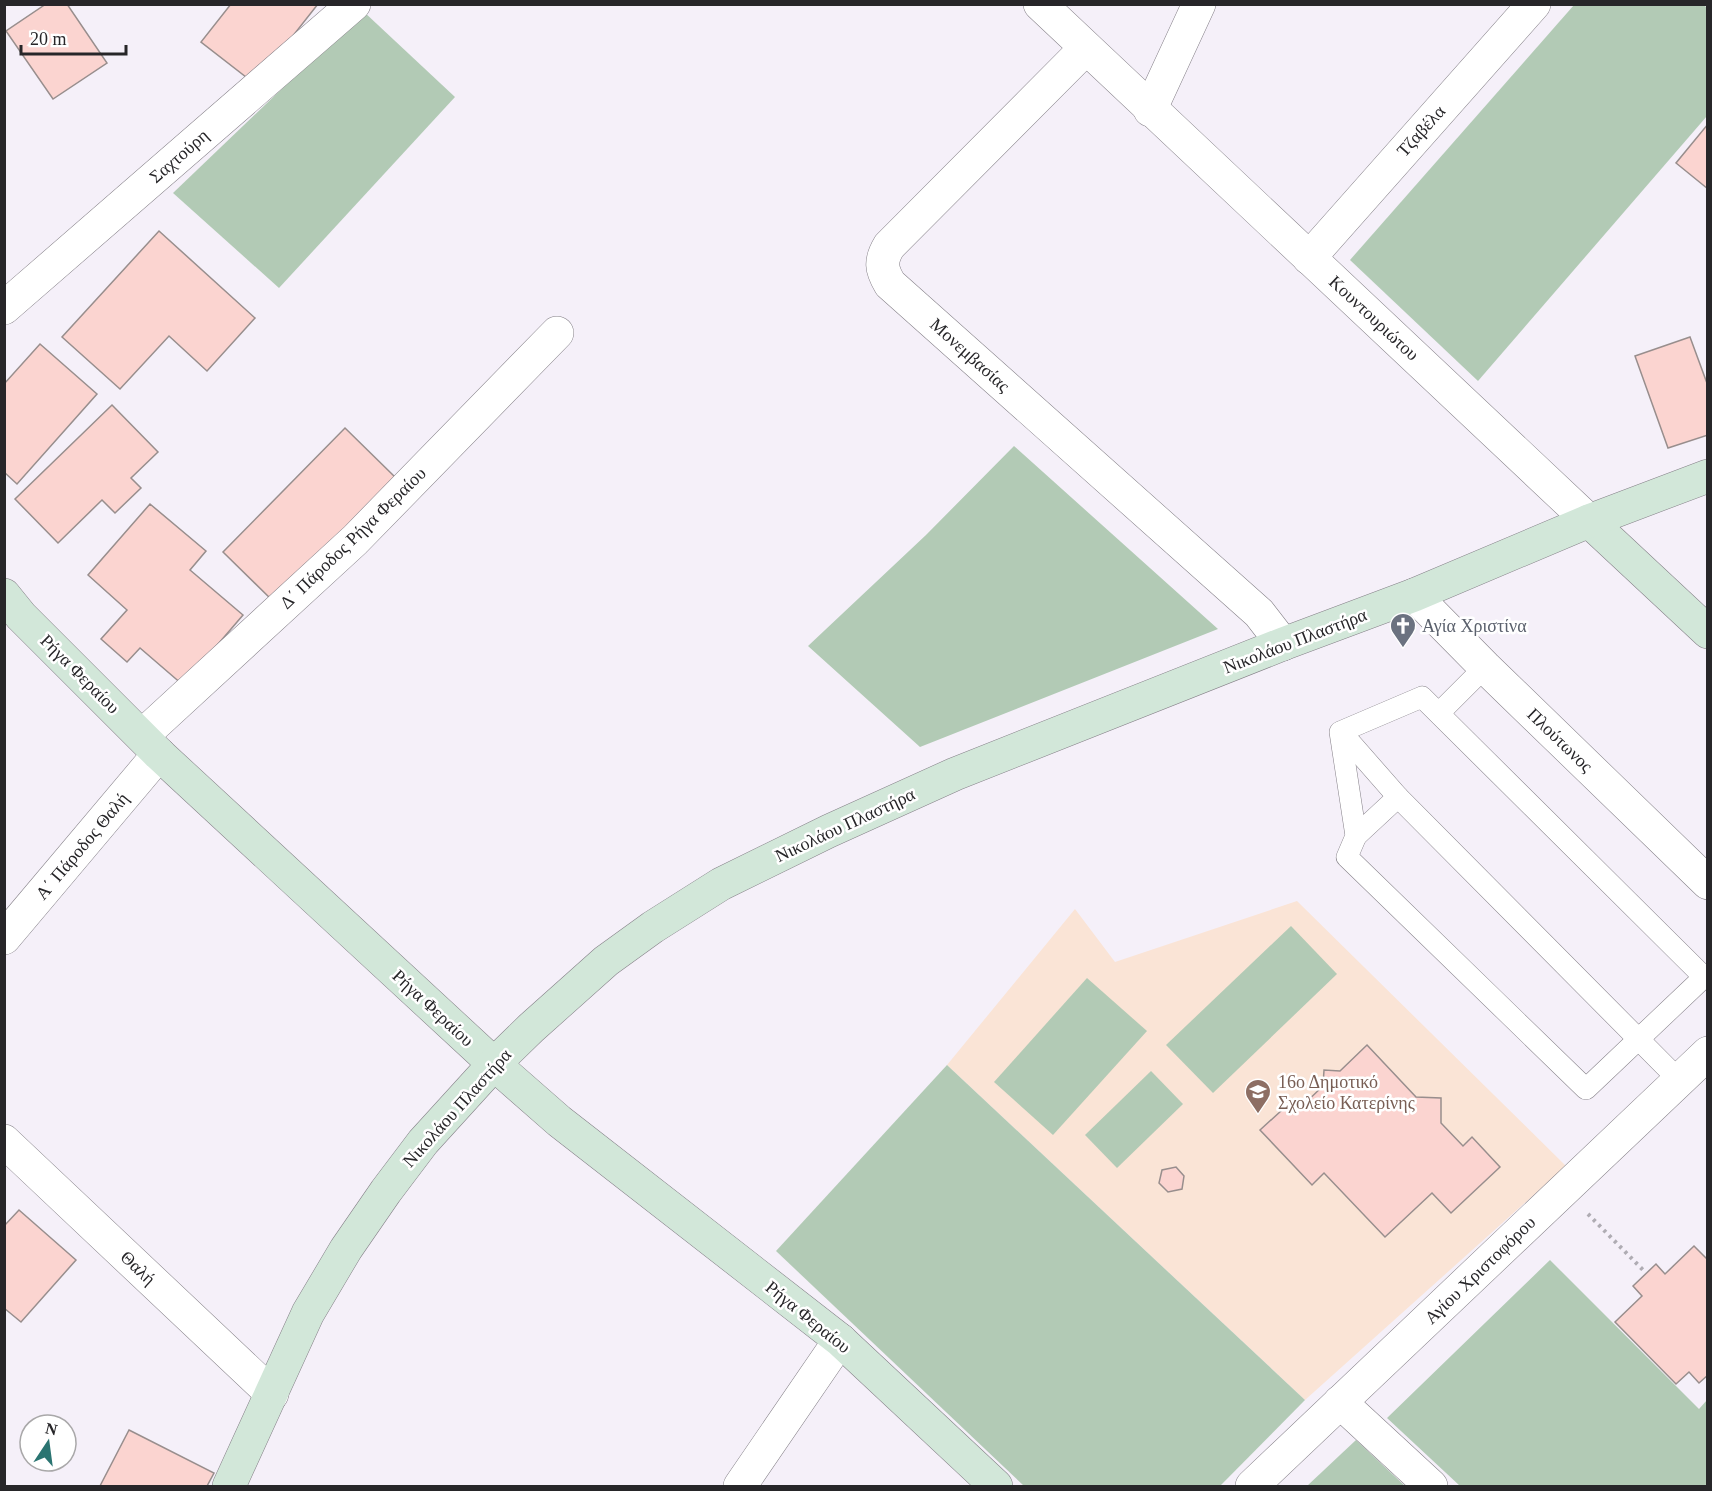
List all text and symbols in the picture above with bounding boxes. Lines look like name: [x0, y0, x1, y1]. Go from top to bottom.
scale bar: [21, 18, 126, 56]
text: 20 m: [30, 29, 67, 49]
street label: Τζαβέλα: [1393, 101, 1450, 161]
street label: Σαχτούρη: [145, 125, 213, 187]
street label: Κουντουριώτου: [1325, 271, 1423, 365]
street label: Μονεμβασίας: [926, 314, 1014, 396]
street label: Δ΄ Πάροδος Ρήγα Φεραίου: [276, 463, 430, 613]
street label: Νικολάου Πλαστήρα: [1220, 604, 1370, 678]
church icon: Αγία Χριστίνα: [1388, 611, 1418, 649]
place label: Αγία Χριστίνα: [1422, 616, 1527, 636]
street label: Ρήγα Φεραίου: [36, 630, 124, 718]
street label: Πλούτωνος: [1523, 704, 1597, 776]
street label: Νικολάου Πλαστήρα: [772, 784, 919, 866]
street label: Α΄ Πάροδος Θαλή: [31, 788, 133, 904]
street label: Ρήγα Φεραίου: [388, 965, 478, 1051]
street label: Νικολάου Πλαστήρα: [399, 1044, 516, 1171]
place label: 16ο Δημοτικό Σχολείο Κατερίνης: [1278, 1072, 1415, 1113]
school or university icon: 16ο Δημοτικό Σχολείο Κατερίνης: [1243, 1077, 1273, 1115]
street label: Αγίου Χριστοφόρου: [1421, 1212, 1540, 1328]
street label: Θαλή: [116, 1247, 160, 1289]
street label: Ρήγα Φεραίου: [762, 1277, 854, 1357]
north arrow: [18, 1413, 78, 1473]
text: N: [44, 1419, 59, 1439]

